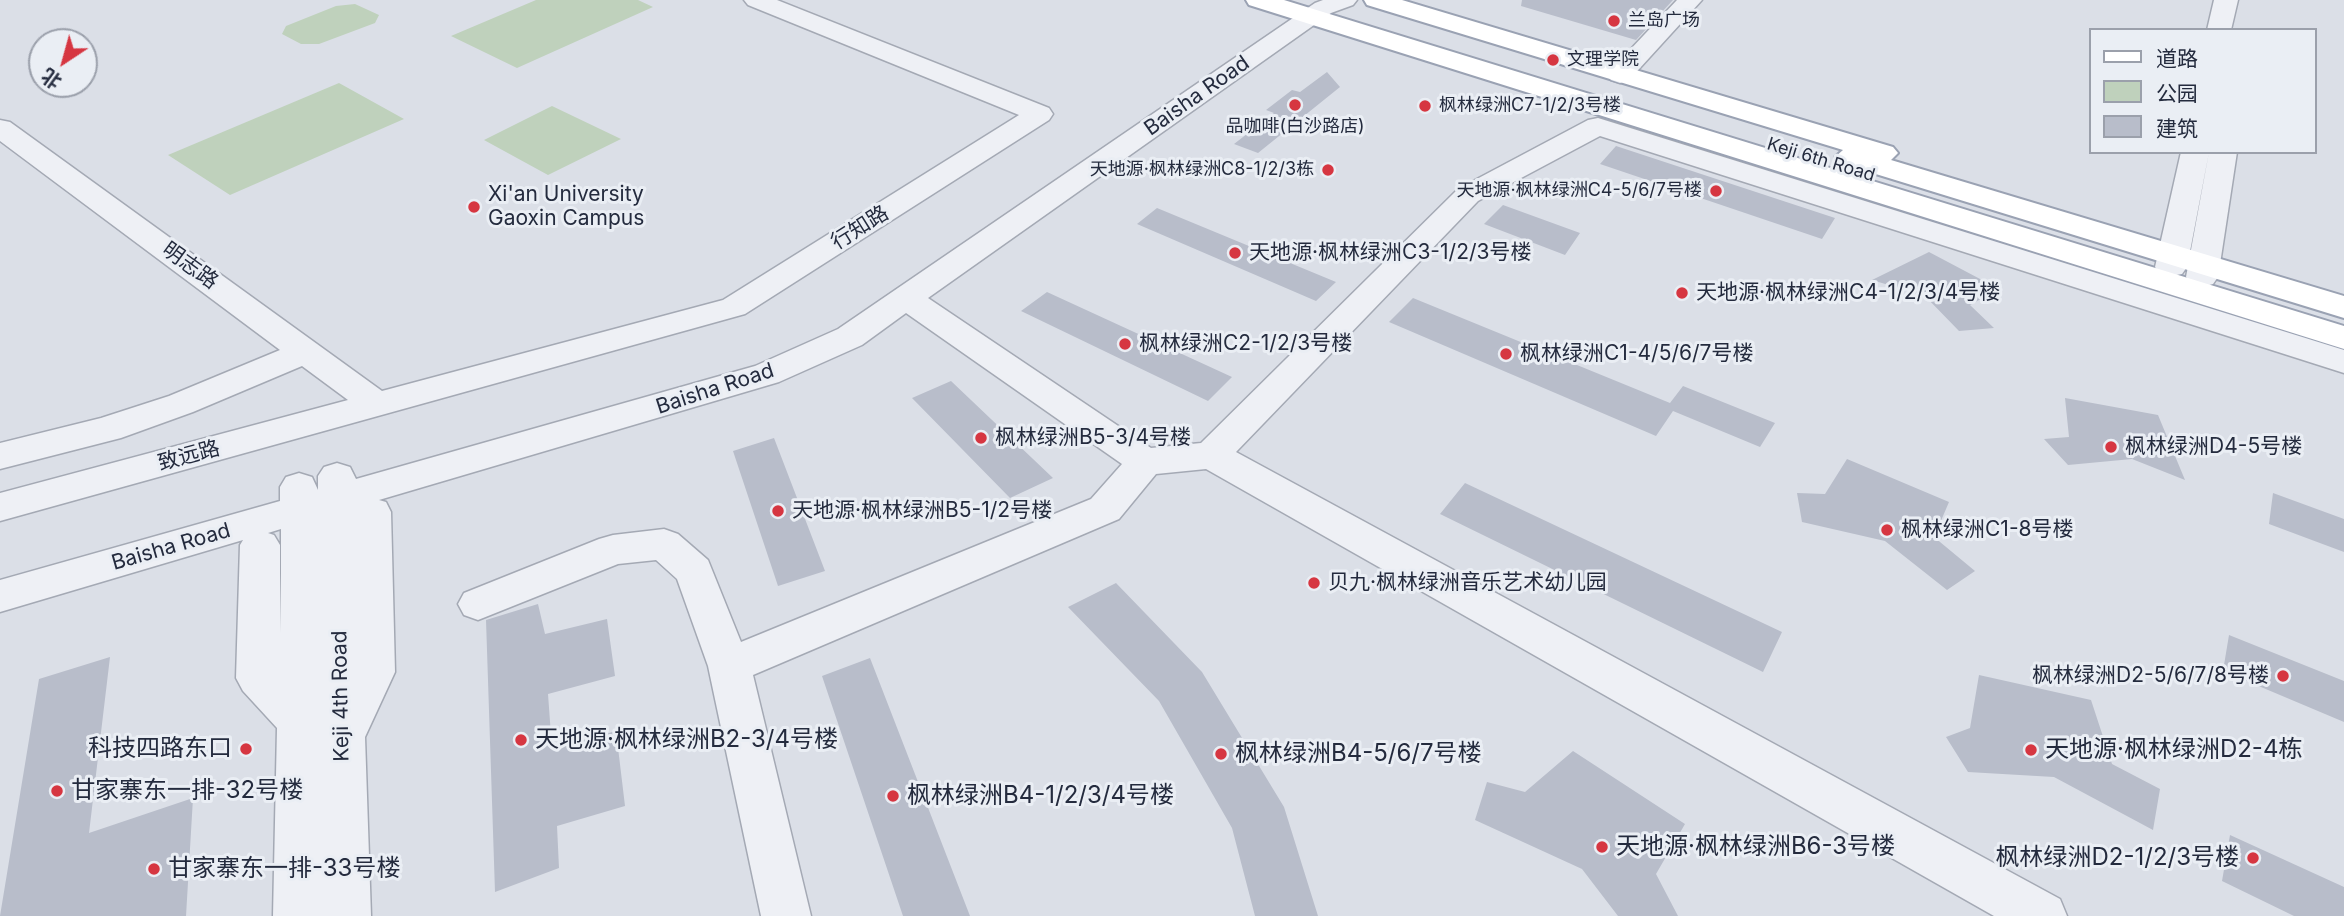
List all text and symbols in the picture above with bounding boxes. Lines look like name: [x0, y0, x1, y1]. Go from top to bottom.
place label: 兰岛广场: [1628, 10, 1700, 32]
marker: 兰岛广场: [1606, 13, 1622, 29]
north arrow: [28, 28, 98, 98]
legend: [2088, 28, 2316, 154]
text: 道路: [2156, 46, 2198, 71]
place label: 文理学院: [1567, 49, 1639, 71]
street label: Baisha Road: [1140, 51, 1254, 141]
marker: 文理学院: [1545, 52, 1561, 68]
text: 北: [37, 64, 66, 94]
text: 公园: [2156, 81, 2198, 106]
place label: 枫林绿洲C7-1/2/3号楼: [1439, 95, 1621, 117]
marker: 品咖啡(白沙路店): [1287, 97, 1303, 113]
marker: 枫林绿洲C7-1/2/3号楼: [1417, 98, 1433, 114]
place label: 品咖啡(白沙路店): [1225, 116, 1365, 138]
text: 建筑: [2156, 116, 2198, 141]
street label: Keji 6th Road: [1764, 133, 1878, 187]
place label: 天地源·枫林绿洲C8-1/2/3栋: [1090, 159, 1314, 181]
marker: 天地源·枫林绿洲C8-1/2/3栋: [1320, 162, 1336, 178]
place label: 天地源·枫林绿洲C4-5/6/7号楼: [1456, 180, 1702, 202]
place label: Xi'an University Gaoxin Campus: [488, 182, 644, 232]
marker: 天地源·枫林绿洲C4-5/6/7号楼: [1708, 183, 1724, 199]
marker: Xi'an University Gaoxin Campus: [466, 199, 482, 215]
street label: 行知路: [827, 201, 893, 255]
street label: 明志路: [157, 237, 223, 295]
place label: 天地源·枫林绿洲C3-1/2/3号楼: [1249, 240, 1531, 266]
marker: 天地源·枫林绿洲C3-1/2/3号楼: [1227, 245, 1243, 261]
place label: 天地源·枫林绿洲C4-1/2/3/4号楼: [1696, 280, 2000, 306]
marker: 天地源·枫林绿洲C4-1/2/3/4号楼: [1674, 285, 1690, 301]
place label: 枫林绿洲C2-1/2/3号楼: [1139, 331, 1352, 357]
marker: 枫林绿洲C2-1/2/3号楼: [1117, 336, 1133, 352]
place label: 枫林绿洲C1-4/5/6/7号楼: [1520, 341, 1753, 367]
marker: 枫林绿洲C1-4/5/6/7号楼: [1498, 346, 1514, 362]
street label: Baisha Road: [653, 358, 777, 420]
place label: 枫林绿洲B5-3/4号楼: [995, 425, 1191, 451]
marker: 枫林绿洲B5-3/4号楼: [973, 430, 989, 446]
place label: 枫林绿洲D4-5号楼: [2125, 434, 2302, 460]
street label: 致远路: [155, 436, 223, 476]
marker: 枫林绿洲D4-5号楼: [2103, 439, 2119, 455]
place label: 天地源·枫林绿洲B5-1/2号楼: [792, 498, 1052, 524]
marker: 天地源·枫林绿洲B5-1/2号楼: [770, 503, 786, 519]
place label: 枫林绿洲C1-8号楼: [1901, 517, 2074, 543]
street label: Baisha Road: [109, 518, 233, 576]
marker: 枫林绿洲C1-8号楼: [1879, 522, 1895, 538]
place label: 贝九·枫林绿洲音乐艺术幼儿园: [1328, 570, 1607, 596]
marker: 贝九·枫林绿洲音乐艺术幼儿园: [1306, 575, 1322, 591]
street label: Keji 4th Road: [327, 630, 355, 762]
place label: 枫林绿洲D2-5/6/7/8号楼: [2032, 663, 2269, 689]
marker: 枫林绿洲D2-5/6/7/8号楼: [2275, 668, 2291, 684]
place label: 天地源·枫林绿洲B2-3/4号楼: [535, 726, 838, 754]
marker: 天地源·枫林绿洲B2-3/4号楼: [513, 732, 529, 748]
place label: 科技四路东口: [88, 735, 232, 763]
place label: 天地源·枫林绿洲D2-4栋: [2045, 736, 2302, 764]
place label: 枫林绿洲B4-5/6/7号楼: [1235, 740, 1482, 768]
marker: 科技四路东口: [238, 741, 254, 757]
marker: 天地源·枫林绿洲D2-4栋: [2023, 742, 2039, 758]
marker: 枫林绿洲B4-5/6/7号楼: [1213, 746, 1229, 762]
place label: 甘家寨东一排-32号楼: [71, 777, 303, 805]
place label: 枫林绿洲B4-1/2/3/4号楼: [907, 782, 1174, 810]
marker: 甘家寨东一排-32号楼: [49, 783, 65, 799]
marker: 枫林绿洲B4-1/2/3/4号楼: [885, 788, 901, 804]
place label: 天地源·枫林绿洲B6-3号楼: [1616, 833, 1895, 861]
marker: 天地源·枫林绿洲B6-3号楼: [1594, 839, 1610, 855]
place label: 枫林绿洲D2-1/2/3号楼: [1995, 844, 2239, 872]
marker: 枫林绿洲D2-1/2/3号楼: [2245, 850, 2261, 866]
place label: 甘家寨东一排-33号楼: [168, 855, 400, 883]
marker: 甘家寨东一排-33号楼: [146, 861, 162, 877]

